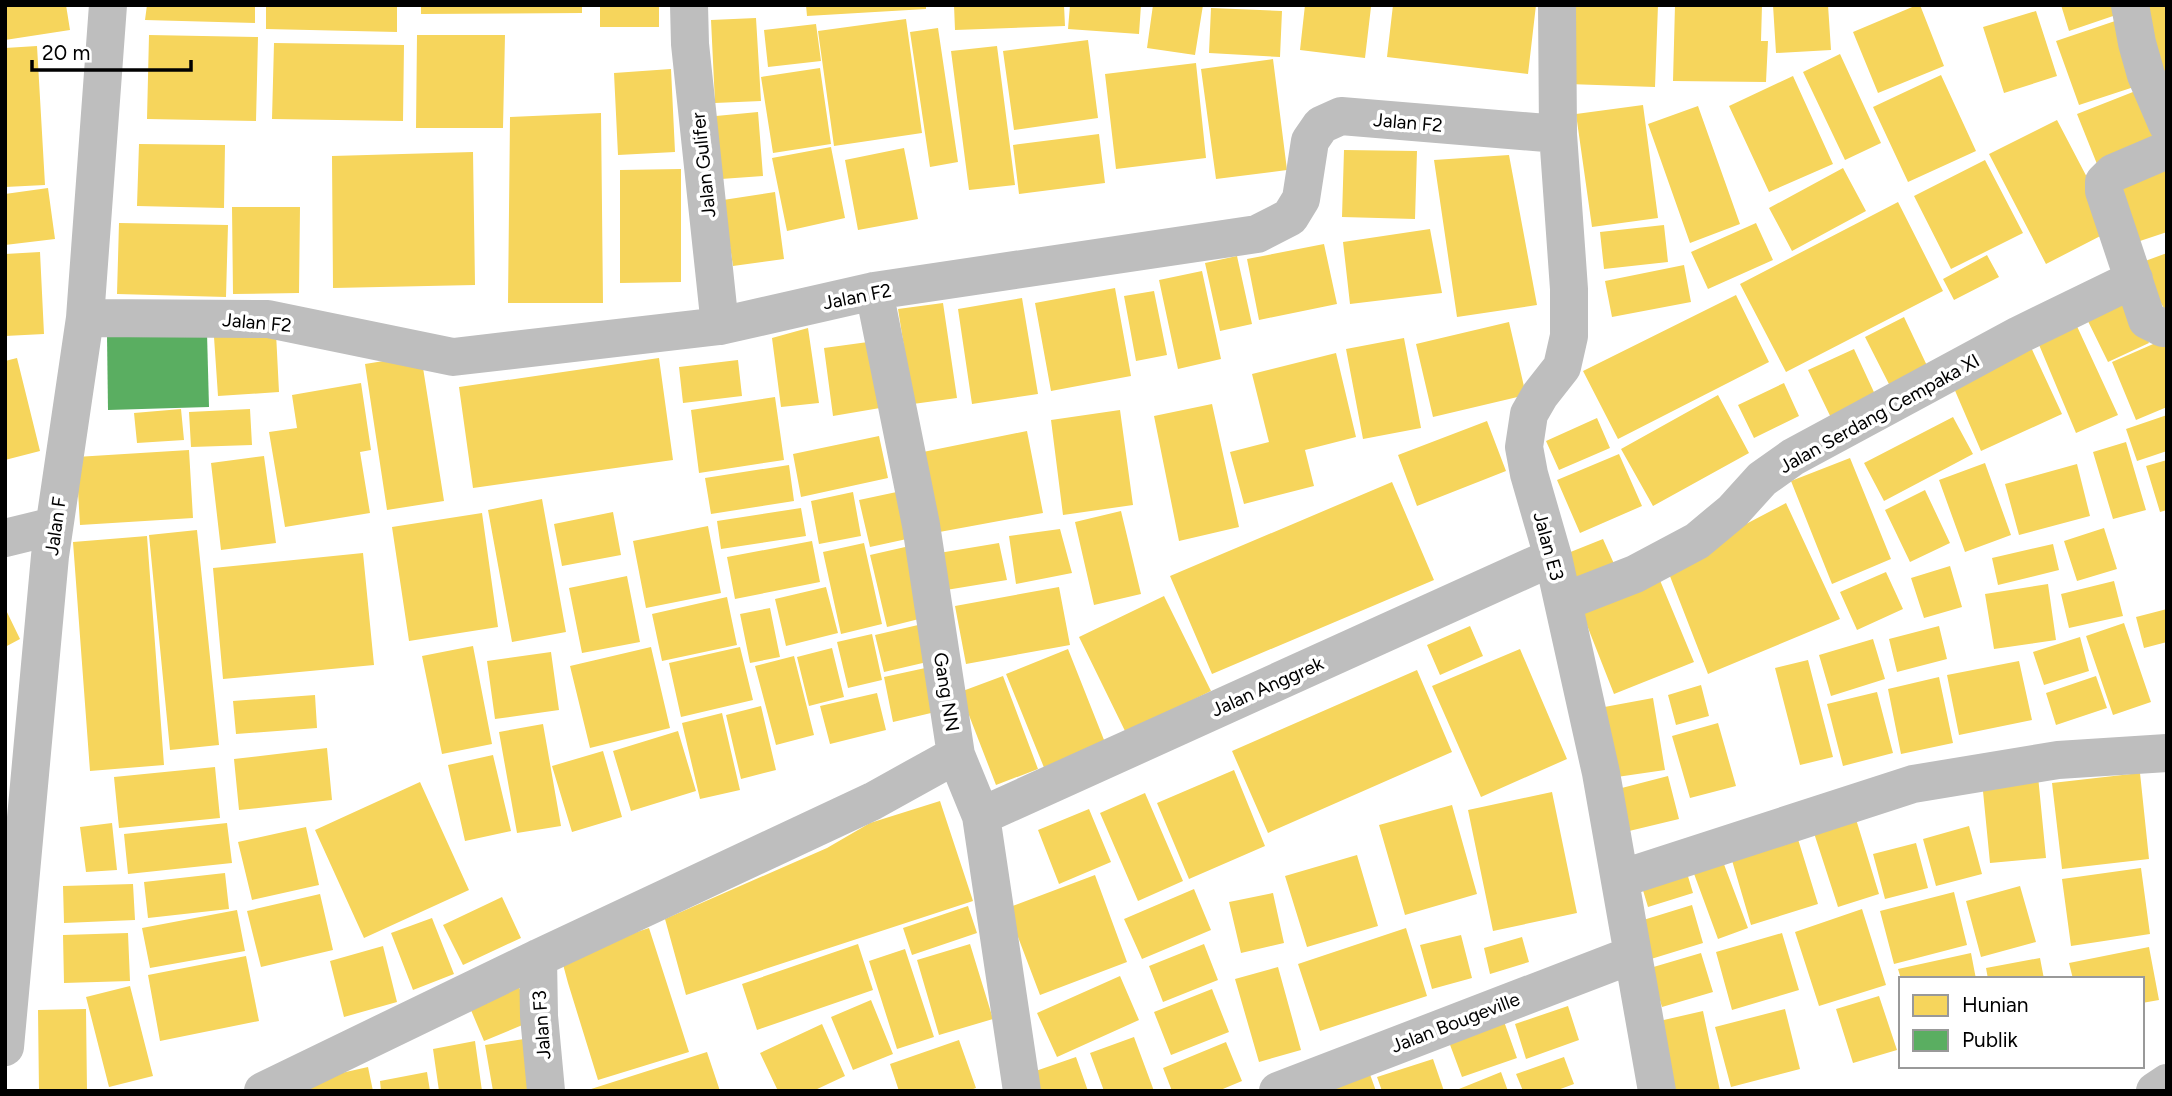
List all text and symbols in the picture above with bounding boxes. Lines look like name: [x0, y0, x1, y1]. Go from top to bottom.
scale bar: [32, 28, 191, 72]
text: 20 m: [42, 40, 90, 65]
street label: Jalan F2: [1372, 108, 1444, 137]
street label: Jalan Gulifer: [686, 110, 720, 219]
street label: Jalan F2: [821, 279, 893, 314]
street label: Jalan F2: [221, 308, 293, 337]
street label: Jalan Serdang Cempaka XI: [1775, 349, 1984, 478]
street label: Jalan F: [40, 495, 71, 557]
street label: Jalan E3: [1528, 509, 1569, 583]
street label: Gang NN: [929, 651, 964, 733]
street label: Jalan Anggrek: [1208, 651, 1328, 721]
legend: [1899, 977, 2144, 1068]
street label: Jalan Bougeville: [1387, 987, 1523, 1058]
street label: Jalan F3: [528, 990, 555, 1060]
text: Hunian: [1962, 992, 2029, 1017]
text: Publik: [1962, 1027, 2019, 1052]

